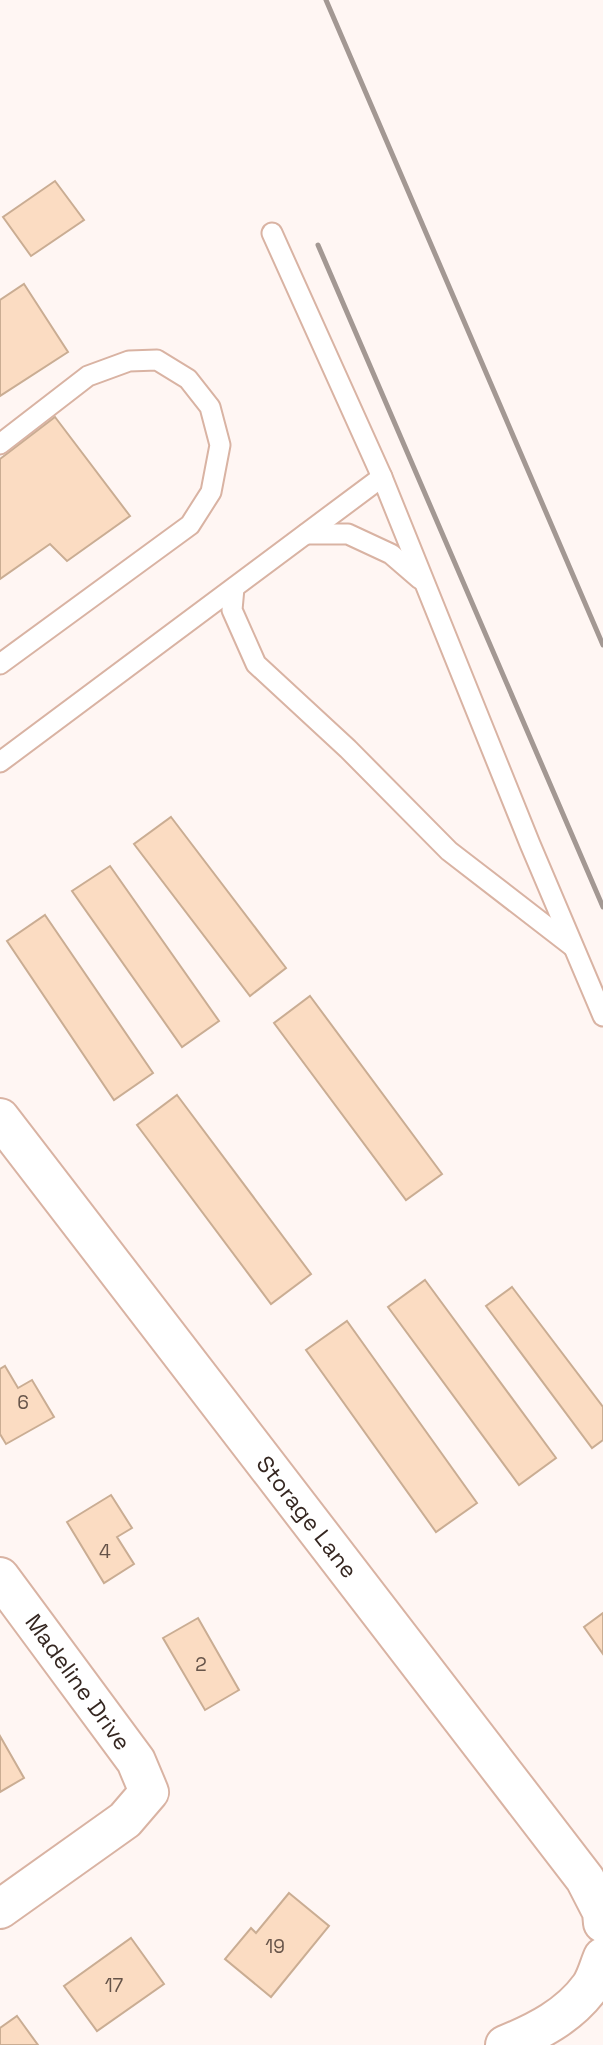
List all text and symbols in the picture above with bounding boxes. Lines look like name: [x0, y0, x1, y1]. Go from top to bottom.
house number: 6: [17, 1390, 29, 1415]
street label: Storage Lane: [250, 1450, 364, 1584]
house number: 4: [99, 1539, 111, 1564]
street label: Madeline Drive: [18, 1608, 138, 1756]
house number: 2: [195, 1652, 207, 1677]
house number: 19: [265, 1934, 285, 1959]
house number: 17: [105, 1973, 124, 1998]

